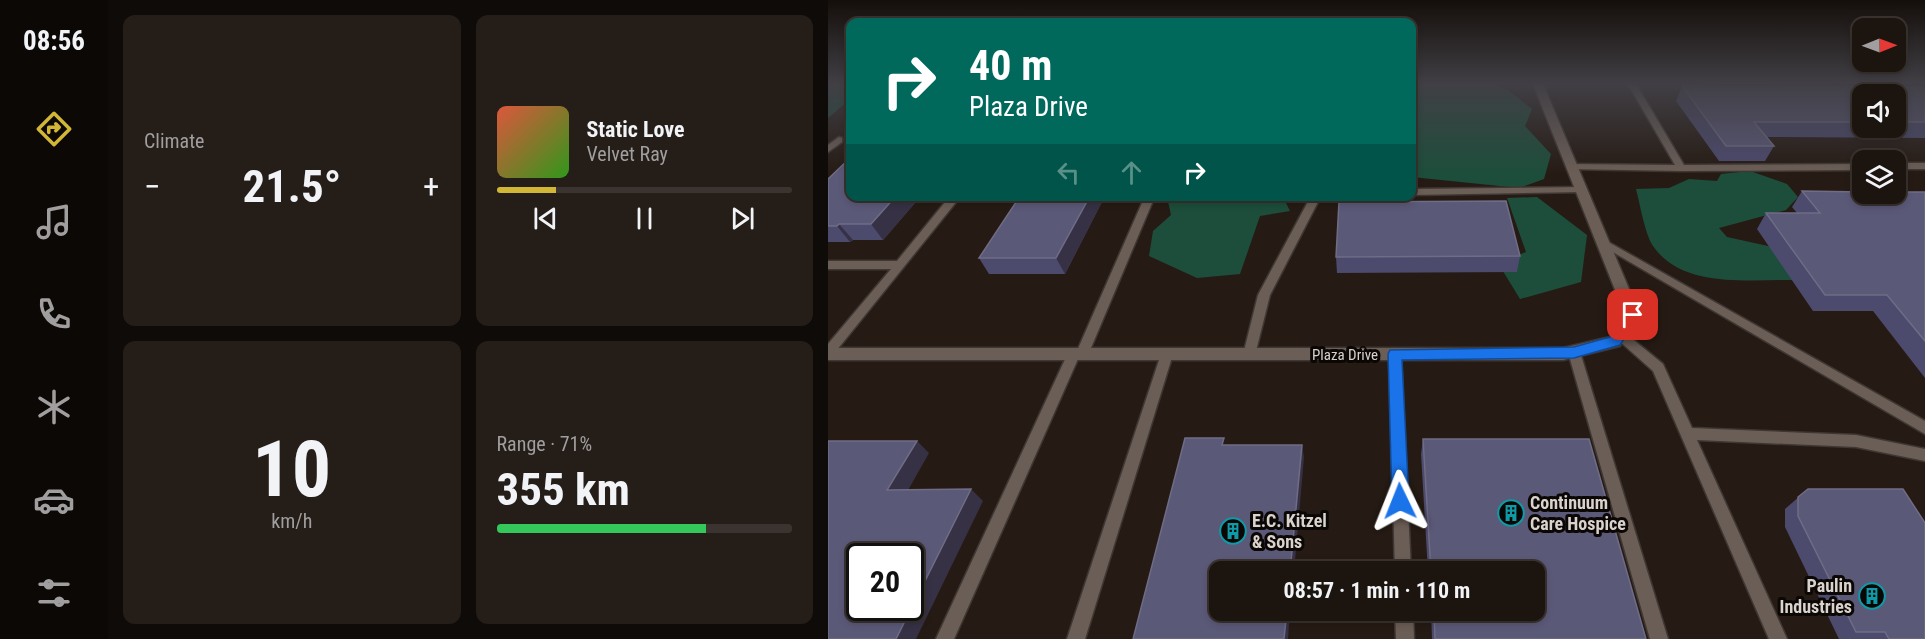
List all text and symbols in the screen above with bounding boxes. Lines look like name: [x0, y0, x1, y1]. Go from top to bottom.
north arrow: [1852, 18, 1906, 72]
map controls: [1852, 18, 1906, 204]
text: 08:56: [23, 25, 85, 57]
text: 40 m: [969, 41, 1052, 90]
icon: right: [870, 42, 948, 120]
button: sound: [1852, 84, 1906, 138]
text: Plaza Drive: [969, 91, 1088, 123]
icon: directions: [33, 108, 75, 150]
text: Static Love: [587, 117, 685, 142]
text: Climate: [144, 129, 204, 153]
text: Velvet Ray: [587, 142, 668, 166]
button: layers: [1852, 150, 1906, 204]
icon: left: [1052, 156, 1085, 189]
icon: ahead: [1115, 156, 1148, 189]
icon: right: [1178, 156, 1211, 189]
text: 21.5°: [242, 160, 341, 213]
text: −: [144, 167, 161, 206]
text: +: [423, 167, 439, 206]
icon: music: [33, 201, 75, 243]
icon: previous: [529, 202, 562, 235]
icon: pause: [628, 202, 661, 235]
icon: next: [726, 202, 759, 235]
pin: [1607, 289, 1658, 340]
icon: phone: [33, 293, 75, 335]
icon: arrive: [1616, 298, 1649, 331]
street label: Plaza Drive: [1312, 346, 1378, 364]
icon: climate: [33, 386, 75, 428]
text: 10: [252, 424, 331, 515]
text: Range · 71%: [497, 432, 592, 456]
text: 355 km: [497, 463, 630, 516]
position arrow: [1368, 469, 1432, 533]
icon: car: [33, 479, 75, 521]
place label: Continuum Care Hospice: [1530, 492, 1626, 534]
building icon: Continuum Care Hospice: [1496, 498, 1526, 528]
text: km/h: [271, 509, 312, 533]
place label: E.C. Kitzel & Sons: [1252, 510, 1327, 552]
building icon: E.C. Kitzel & Sons: [1218, 516, 1248, 546]
speed limit sign: 20: [846, 543, 924, 621]
icon: filters: [33, 572, 75, 614]
place label: Paulin Industries: [1780, 575, 1852, 617]
text: 08:57 · 1 min · 110 m: [1284, 578, 1470, 603]
building icon: Paulin Industries: [1857, 581, 1887, 611]

